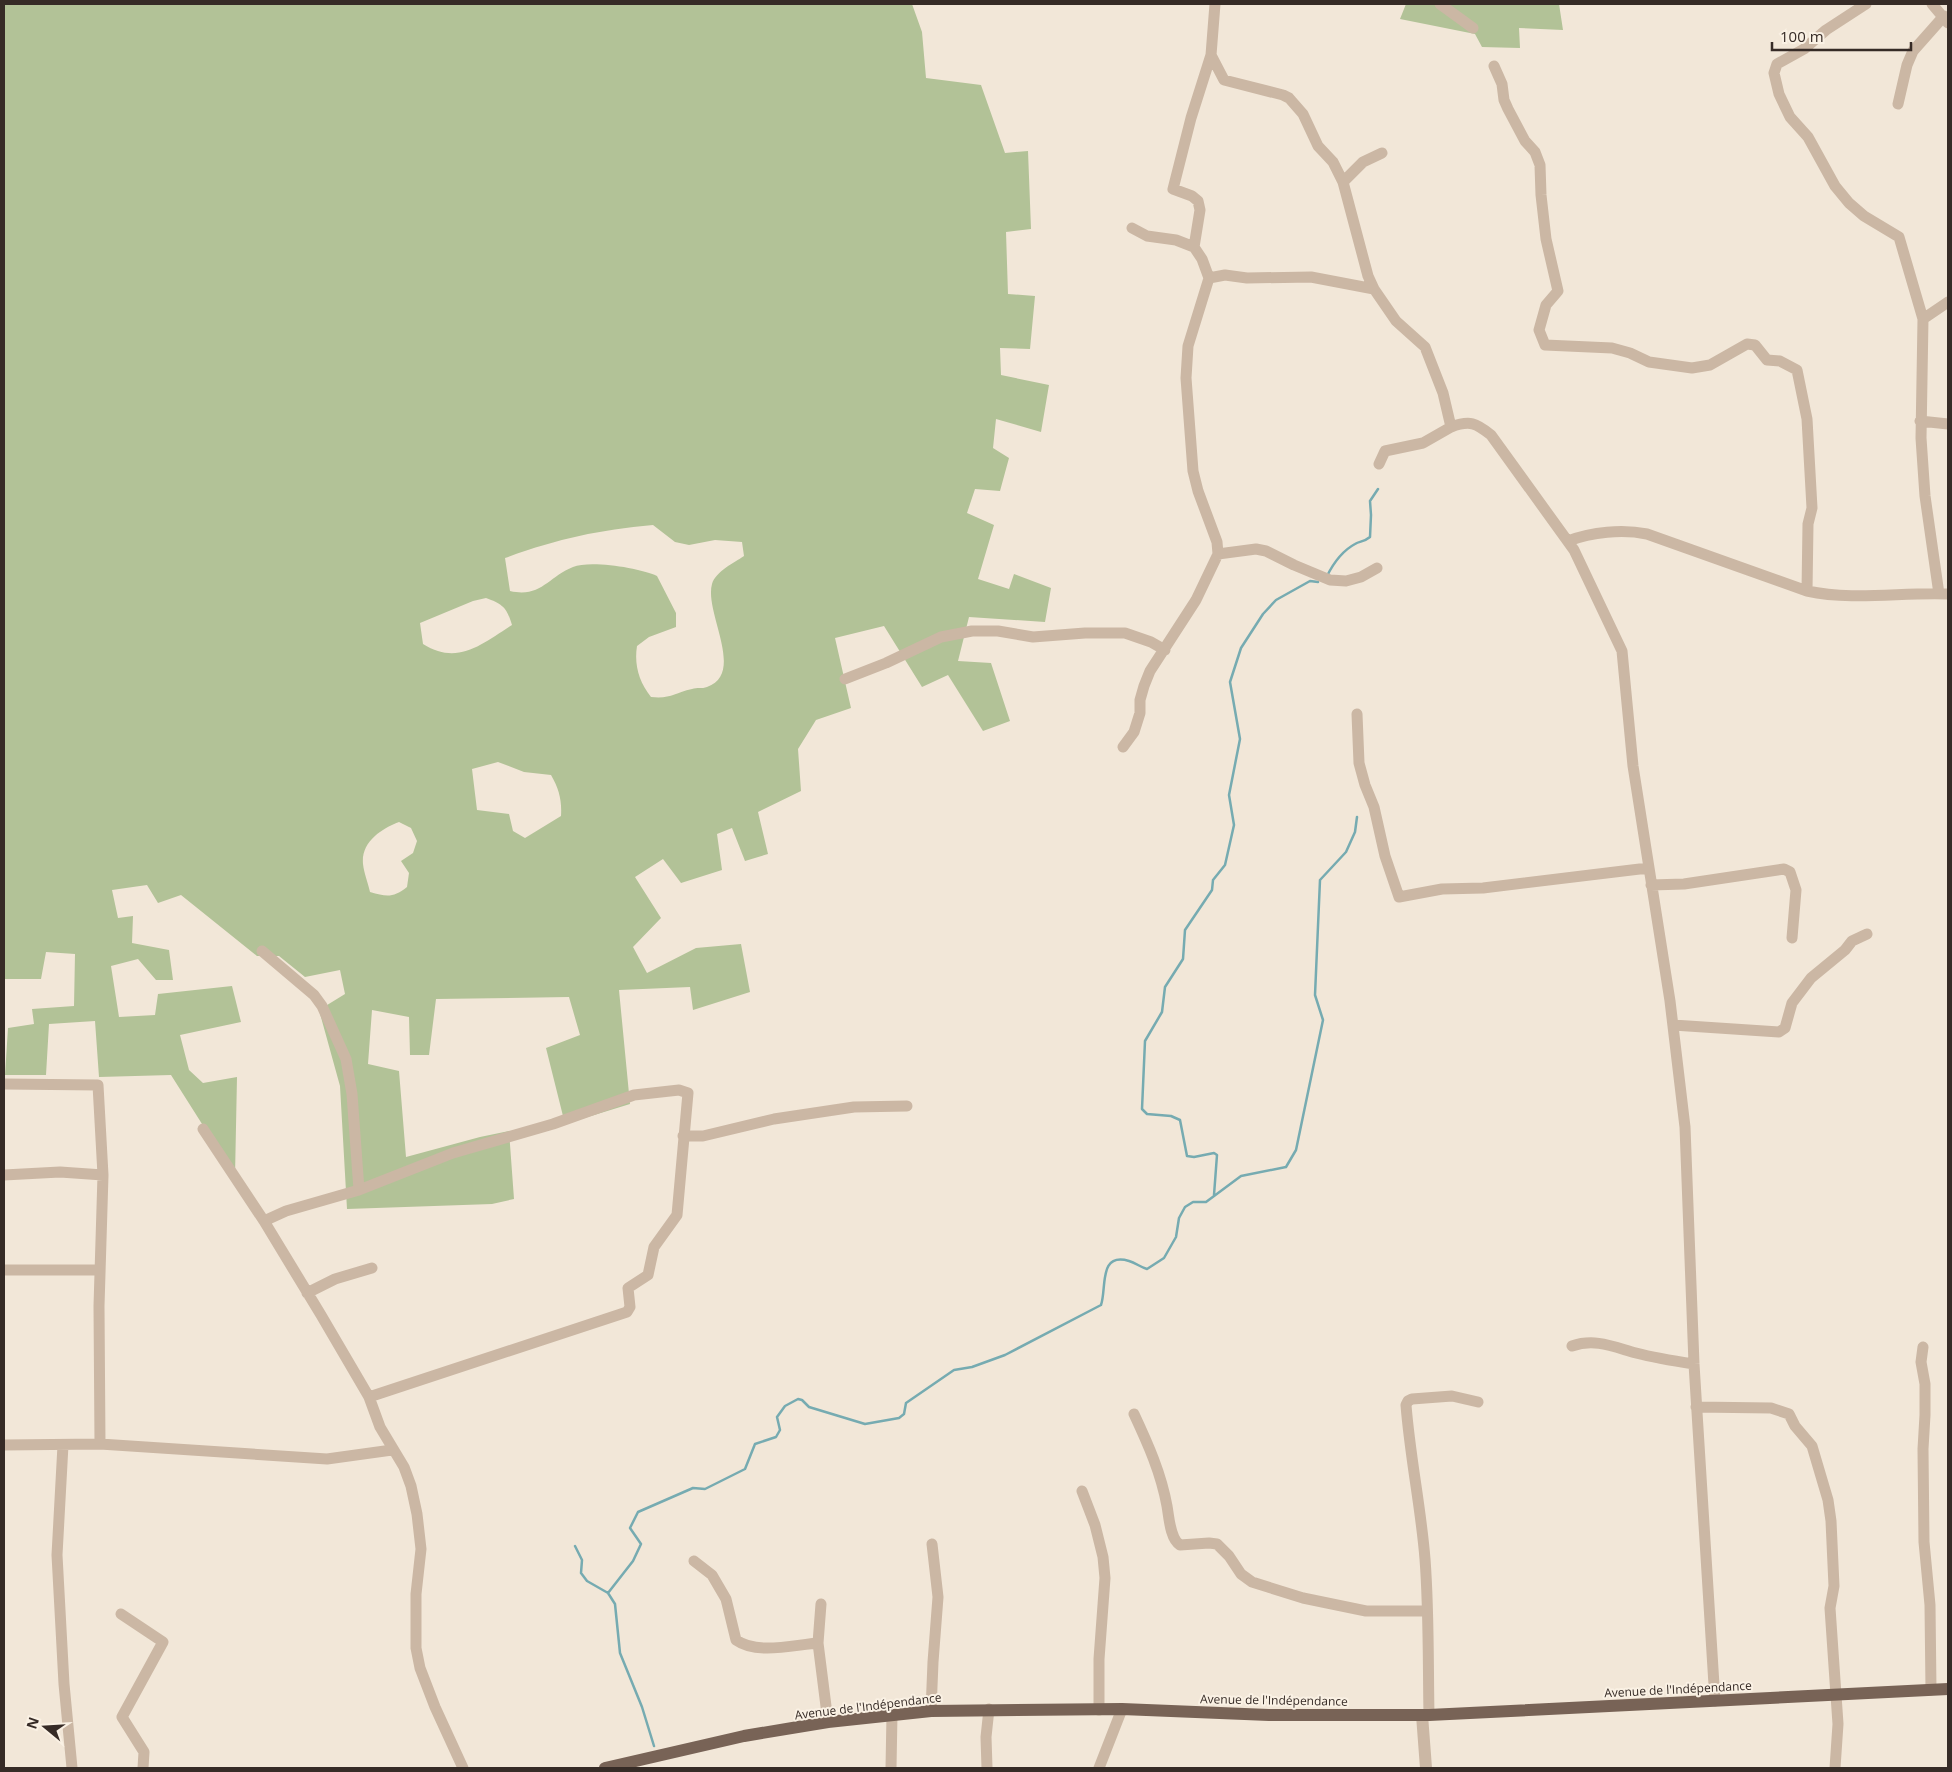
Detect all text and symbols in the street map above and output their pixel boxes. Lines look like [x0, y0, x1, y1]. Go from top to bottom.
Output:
scale bar [1772, 20, 1911, 52]
text: 100 m [1780, 26, 1824, 46]
street label: Avenue de l'Indépendance [1604, 1677, 1753, 1701]
street label: Avenue de l'Indépendance [794, 1689, 943, 1723]
street label: Avenue de l'Indépendance [1200, 1690, 1348, 1710]
north arrow [20, 1702, 70, 1752]
text: N [21, 1714, 43, 1731]

